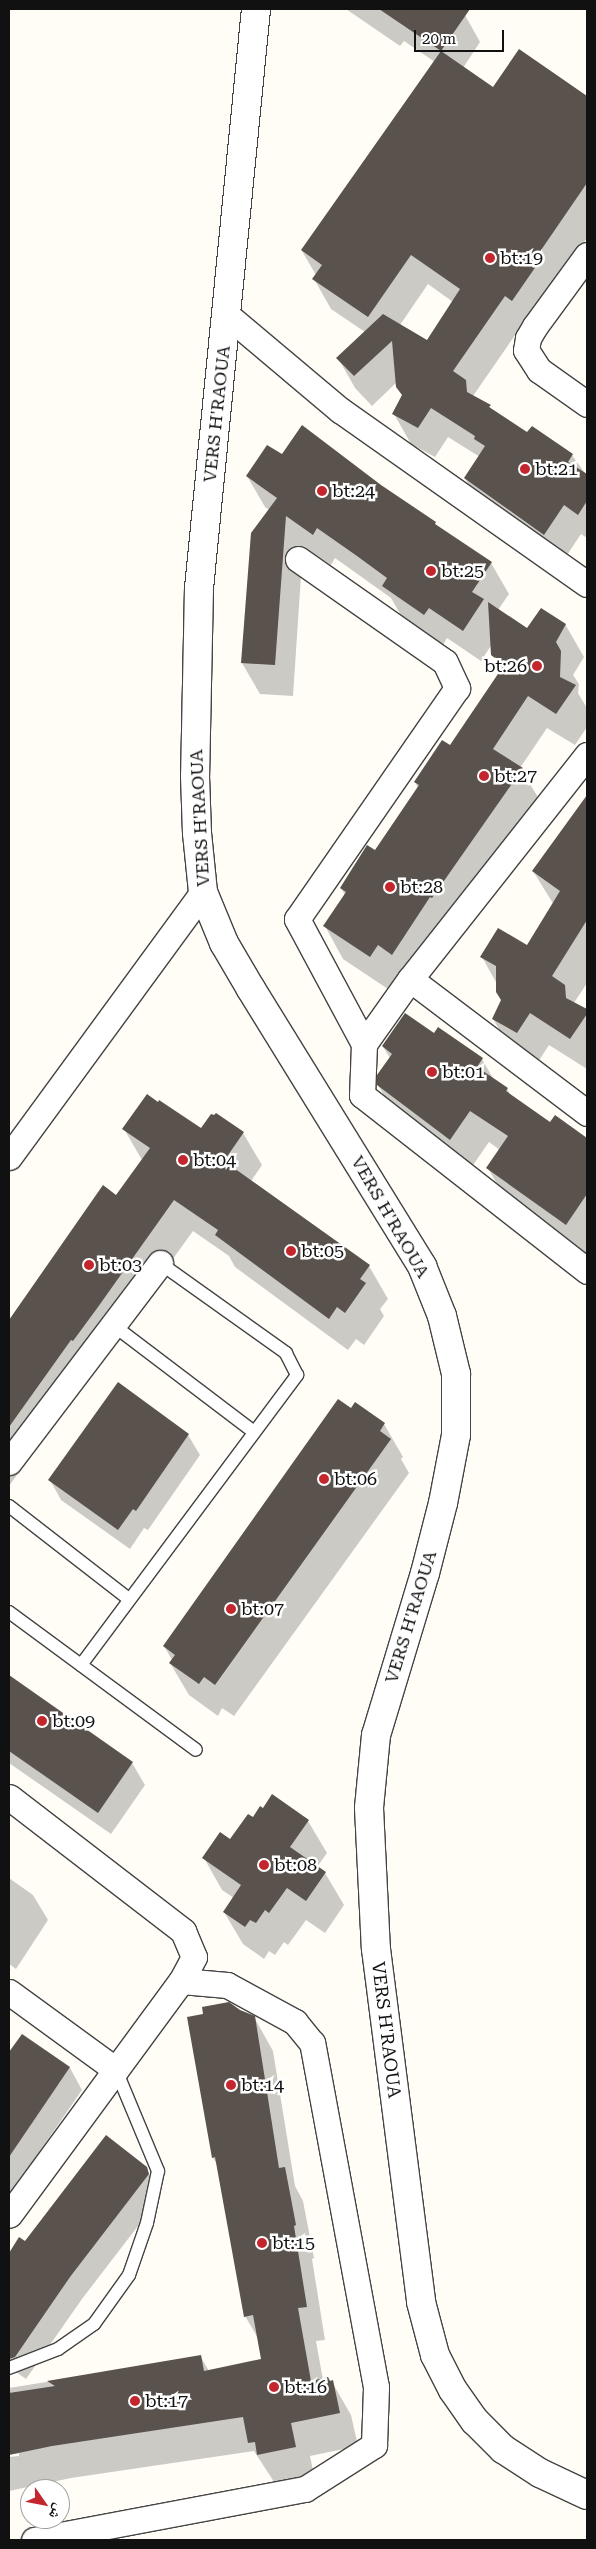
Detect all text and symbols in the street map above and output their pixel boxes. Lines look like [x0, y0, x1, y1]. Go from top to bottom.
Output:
scale bar [416, 20, 506, 52]
text: 20 m [422, 30, 456, 48]
place label: bt:19 [500, 247, 543, 269]
marker: bt:19 [484, 252, 496, 264]
street label: VERS H'RAOUA [199, 345, 235, 483]
place label: bt:21 [535, 458, 578, 480]
marker: bt:21 [519, 463, 531, 475]
place label: bt:24 [332, 480, 375, 502]
marker: bt:24 [316, 485, 328, 497]
place label: bt:25 [441, 560, 484, 582]
marker: bt:25 [425, 565, 437, 577]
place label: bt:26 [484, 655, 527, 677]
marker: bt:26 [531, 660, 543, 672]
street label: VERS H'RAOUA [186, 749, 214, 887]
place label: bt:27 [494, 765, 537, 787]
marker: bt:27 [478, 770, 490, 782]
place label: bt:28 [400, 876, 443, 898]
marker: bt:28 [384, 881, 396, 893]
place label: bt:01 [442, 1061, 485, 1083]
marker: bt:01 [426, 1066, 438, 1078]
place label: bt:04 [193, 1149, 236, 1171]
street label: VERS H'RAOUA [346, 1152, 434, 1282]
marker: bt:04 [177, 1154, 189, 1166]
place label: bt:05 [301, 1240, 344, 1262]
marker: bt:05 [285, 1245, 297, 1257]
place label: bt:03 [99, 1254, 142, 1276]
marker: bt:03 [83, 1259, 95, 1271]
place label: bt:06 [334, 1468, 377, 1490]
marker: bt:06 [318, 1473, 330, 1485]
street label: VERS H'RAOUA [381, 1548, 441, 1686]
place label: bt:07 [241, 1598, 284, 1620]
marker: bt:07 [225, 1603, 237, 1615]
place label: bt:09 [52, 1710, 95, 1732]
marker: bt:09 [36, 1715, 48, 1727]
place label: bt:08 [274, 1854, 317, 1876]
marker: bt:08 [258, 1859, 270, 1871]
street label: VERS H'RAOUA [367, 1961, 405, 2099]
place label: bt:14 [241, 2074, 284, 2096]
marker: bt:14 [225, 2079, 237, 2091]
place label: bt:15 [272, 2232, 315, 2254]
marker: bt:15 [256, 2237, 268, 2249]
place label: bt:16 [284, 2376, 327, 2398]
marker: bt:16 [268, 2381, 280, 2393]
place label: bt:17 [145, 2390, 188, 2412]
marker: bt:17 [129, 2395, 141, 2407]
north arrow [20, 2479, 70, 2529]
text: ش [46, 2501, 68, 2522]

